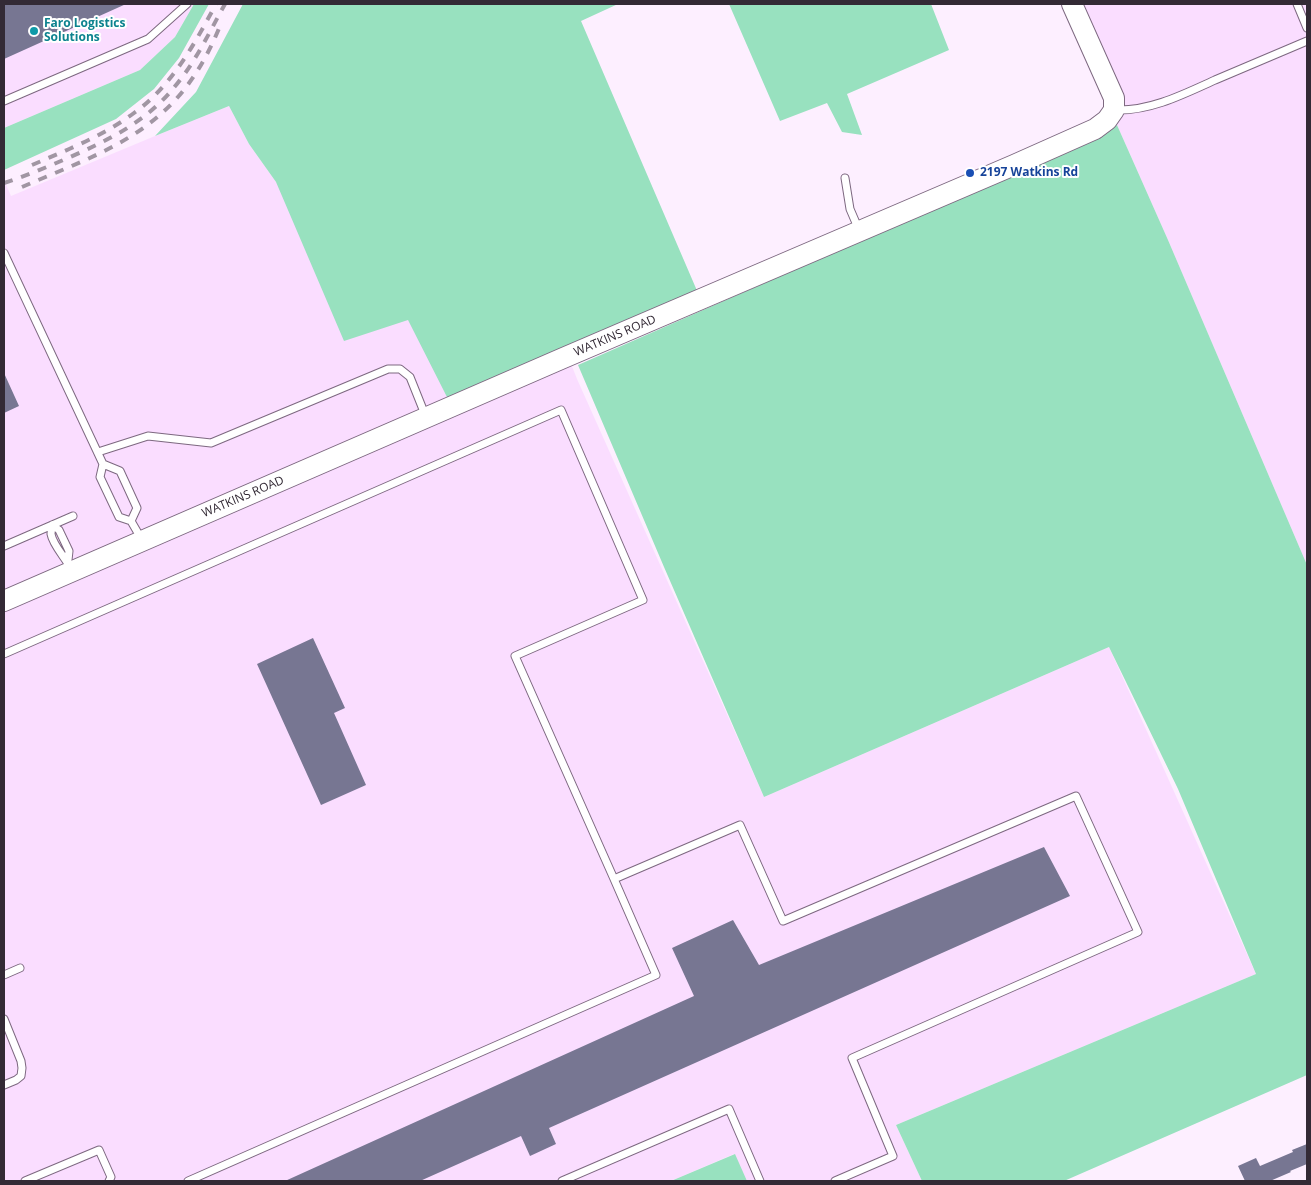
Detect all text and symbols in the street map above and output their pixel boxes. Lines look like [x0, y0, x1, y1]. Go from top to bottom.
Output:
place label: Faro Logistics Solutions [44, 17, 125, 45]
marker: Faro Logistics Solutions [28, 25, 40, 37]
place label: 2197 Watkins Rd [980, 166, 1078, 180]
marker: 2197 Watkins Rd [964, 167, 976, 179]
street label: WATKINS ROAD [572, 312, 658, 360]
street label: WATKINS ROAD [200, 473, 286, 521]

